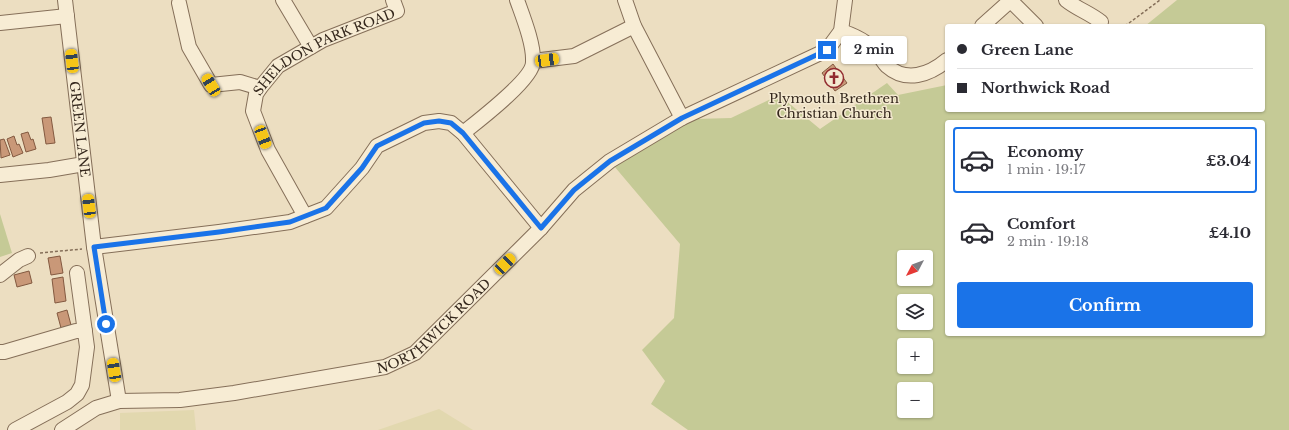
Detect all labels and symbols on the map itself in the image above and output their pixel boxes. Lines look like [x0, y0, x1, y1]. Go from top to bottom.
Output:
street label: SHELDON PARK ROAD [250, 5, 398, 99]
callout: 2 min [841, 36, 907, 64]
route end [818, 41, 836, 59]
car [65, 48, 79, 74]
car [534, 52, 560, 68]
church icon: Plymouth Brethren Christian Church [823, 67, 845, 89]
car [200, 72, 222, 98]
street label: GREEN LANE [66, 80, 94, 178]
place label: Plymouth Brethren Christian Church [769, 90, 899, 122]
car [253, 124, 273, 150]
car [82, 193, 96, 219]
north arrow [897, 250, 933, 286]
car [492, 251, 518, 277]
street label: NORTHWICK ROAD [375, 275, 494, 377]
route start [97, 315, 115, 333]
car [106, 357, 122, 383]

